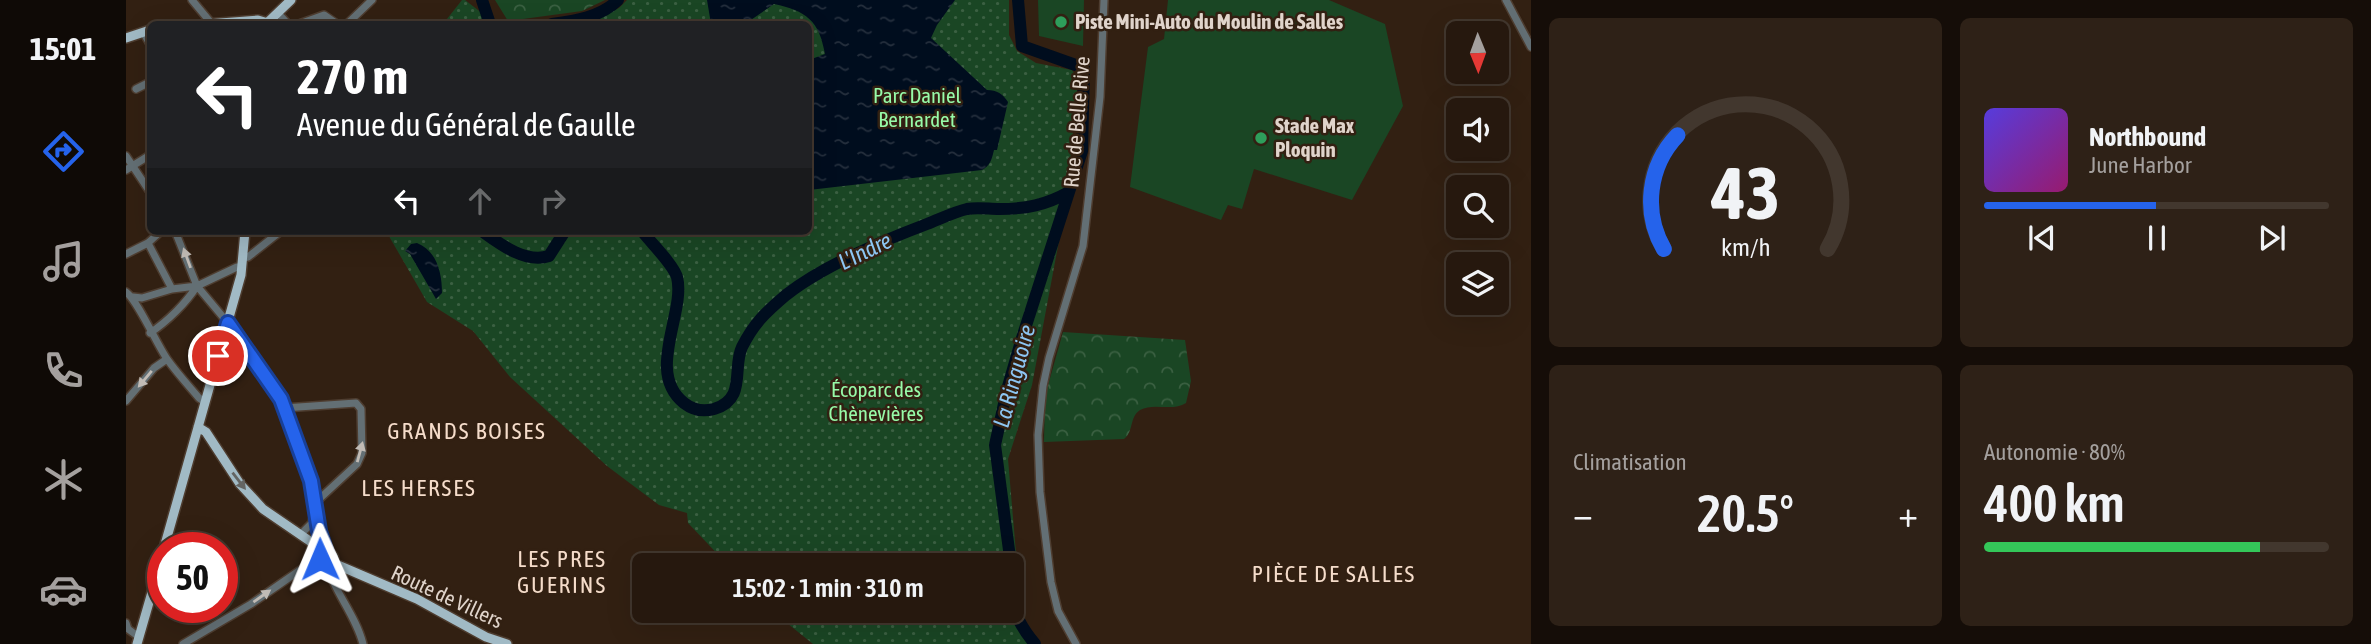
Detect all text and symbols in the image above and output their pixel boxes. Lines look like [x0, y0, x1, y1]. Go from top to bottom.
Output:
place label: Piste Mini-Auto du Moulin de Salles [1075, 9, 1344, 33]
marker: Piste Mini-Auto du Moulin de Salles [1053, 14, 1069, 30]
north arrow [1446, 21, 1508, 84]
map controls [1446, 21, 1509, 315]
text: 15:01 [30, 30, 96, 67]
text: 270 m [297, 48, 408, 104]
icon: left [182, 49, 273, 140]
street label: Rue de Belle Rive [1058, 55, 1094, 188]
park label: Parc Daniel Bernardet [873, 83, 961, 131]
button: sound [1446, 98, 1509, 161]
text: Avenue du Général de Gaulle [297, 106, 636, 143]
place label: Stade Max Ploquin [1275, 113, 1355, 161]
text: Northbound [2089, 122, 2206, 152]
icon: directions [39, 127, 88, 176]
marker: Stade Max Ploquin [1253, 130, 1269, 146]
text: 43 [1710, 151, 1780, 234]
text: June Harbor [2089, 152, 2192, 178]
button: search [1446, 175, 1509, 238]
icon: left [388, 182, 426, 220]
icon: ahead [461, 182, 499, 220]
icon: right [534, 182, 572, 220]
icon: previous [2023, 219, 2061, 257]
icon: pause [2138, 219, 2176, 257]
icon: next [2253, 219, 2291, 257]
water label: L'Indre [834, 227, 896, 275]
text: km/h [1721, 233, 1770, 261]
icon: music [39, 237, 88, 286]
one-way arrow [181, 247, 192, 268]
button: layers [1446, 252, 1509, 315]
water label: La Ringuoire [988, 322, 1040, 430]
pin [188, 326, 248, 386]
icon: arrive [199, 337, 237, 375]
icon: phone [39, 346, 88, 395]
one-way arrow [138, 370, 153, 387]
park label: Écoparc des Chènevières [829, 377, 923, 425]
district label: GRANDS BOISES [387, 418, 547, 444]
text: Autonomie · 80% [1984, 439, 2125, 465]
one-way arrow [355, 441, 366, 463]
text: Climatisation [1573, 449, 1687, 475]
icon: climate [39, 455, 88, 504]
one-way arrow [231, 471, 246, 489]
text: 400 km [1984, 473, 2125, 533]
district label: LES HERSES [361, 475, 477, 501]
text: 20.5° [1697, 483, 1794, 543]
text: − [1573, 492, 1593, 535]
text: + [1898, 492, 1918, 535]
position arrow [283, 522, 357, 596]
speed limit sign: 50 [147, 532, 238, 623]
district label: LES PRES GUERINS [517, 546, 607, 598]
street label: Route de Villers [388, 560, 507, 632]
district label: PIÈCE DE SALLES [1252, 561, 1416, 587]
icon: car [39, 565, 88, 614]
text: 15:02 · 1 min · 310 m [732, 573, 924, 603]
one-way arrow [253, 590, 272, 603]

